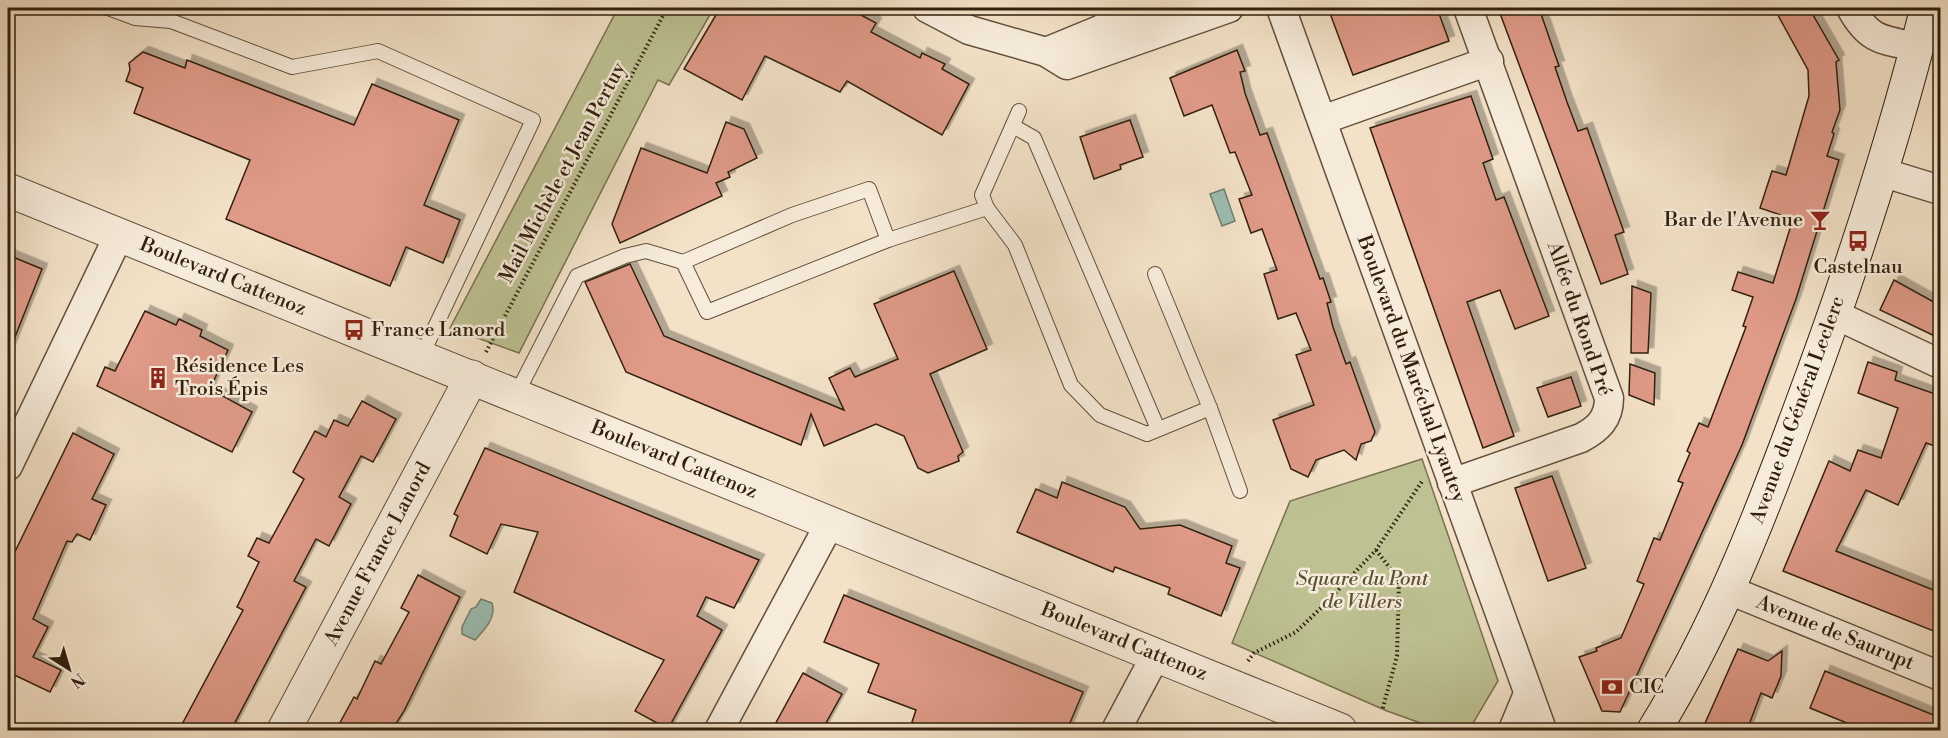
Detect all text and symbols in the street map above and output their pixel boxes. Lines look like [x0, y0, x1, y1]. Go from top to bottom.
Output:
street label: Mail Michèle et Jean Pertuy [494, 58, 632, 288]
place label: Bar de l'Avenue [1663, 208, 1803, 233]
bar icon: Bar de l'Avenue [1808, 208, 1832, 232]
bus stop icon: Castelnau [1846, 229, 1870, 253]
street label: Boulevard du Maréchal Lyautey [1351, 231, 1471, 506]
street label: Boulevard Cattenoz [135, 232, 310, 322]
street label: Allée du Rond Pré [1541, 238, 1617, 399]
place label: Castelnau [1813, 255, 1903, 280]
street label: Avenue du Général Leclerc [1745, 293, 1851, 528]
bus stop icon: France Lanord [342, 318, 366, 342]
place label: France Lanord [371, 318, 506, 343]
place label: Résidence Les Trois Épis [175, 354, 304, 402]
building icon: Résidence Les Trois Épis [146, 366, 170, 390]
street label: Boulevard Cattenoz [586, 415, 761, 505]
street label: Avenue France Lanord [319, 457, 437, 651]
park label: Square du Pont de Villers [1296, 567, 1429, 615]
street label: Avenue de Saurupt [1752, 590, 1918, 676]
street label: Boulevard Cattenoz [1036, 597, 1211, 687]
north arrow [39, 639, 99, 699]
text: N [66, 668, 88, 692]
bank icon: CIC [1600, 675, 1624, 699]
place label: CIC [1629, 675, 1664, 700]

